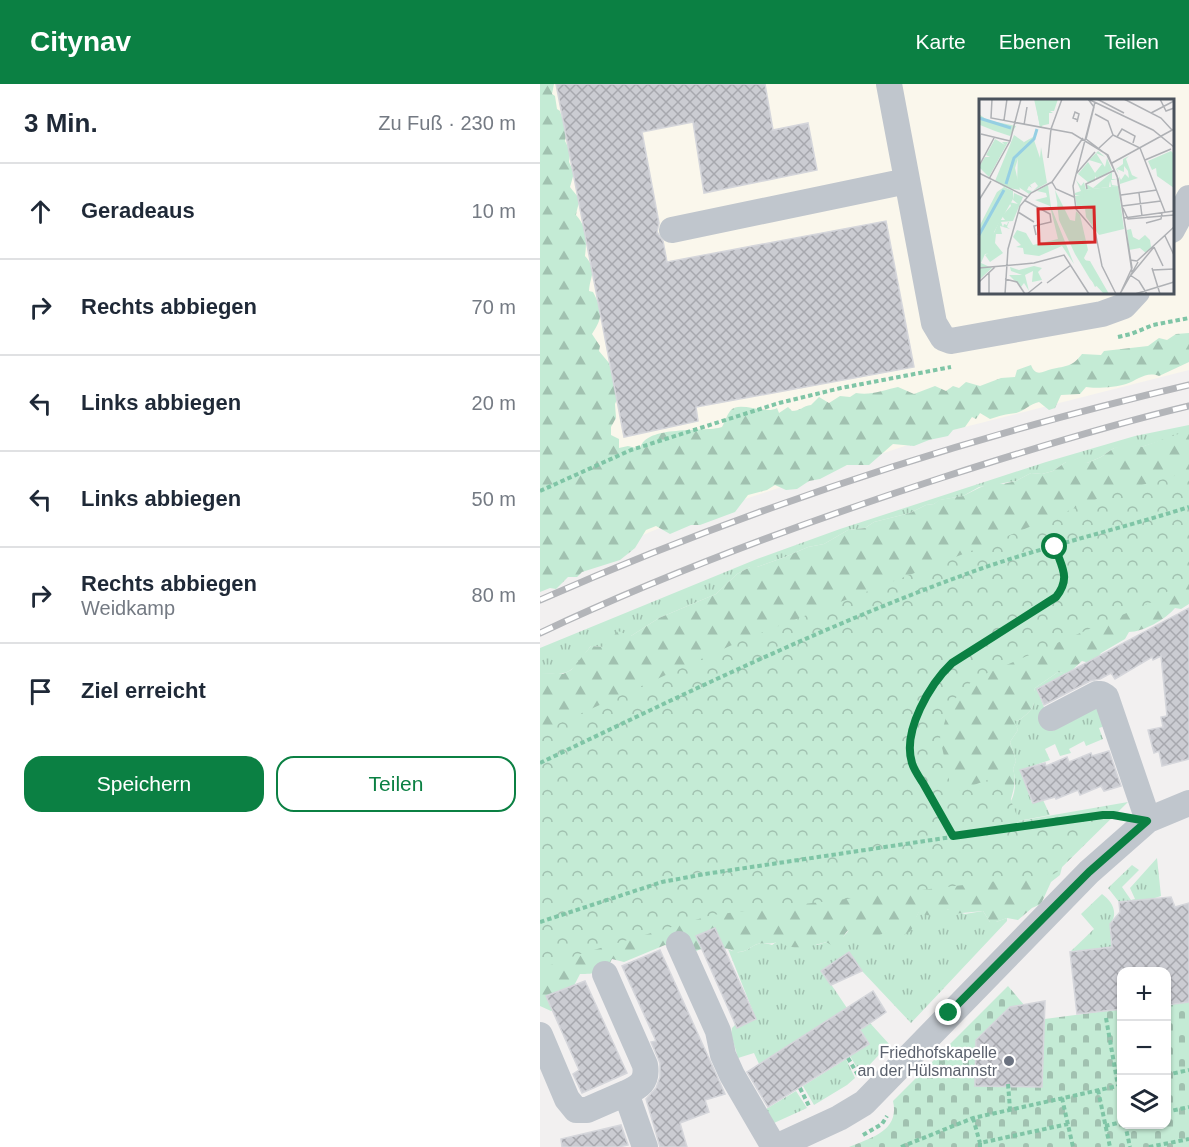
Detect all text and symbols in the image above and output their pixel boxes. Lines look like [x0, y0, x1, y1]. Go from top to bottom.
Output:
text: Citynav [30, 26, 131, 57]
text: Karte [916, 30, 966, 53]
text: Ebenen [999, 30, 1071, 53]
text: Teilen [1104, 30, 1159, 53]
inset map [979, 99, 1174, 294]
text: 3 Min. [24, 108, 98, 138]
text: Zu Fuß · 230 m [378, 112, 516, 134]
icon: ahead [24, 195, 57, 228]
text: Geradeaus [81, 198, 195, 223]
text: 10 m [472, 200, 516, 222]
icon: right [24, 291, 57, 324]
text: Rechts abbiegen [81, 294, 257, 319]
text: 70 m [472, 296, 516, 318]
icon: left [24, 387, 57, 420]
text: Links abbiegen [81, 390, 241, 415]
text: 20 m [472, 392, 516, 414]
icon: left [24, 483, 57, 516]
text: Links abbiegen [81, 486, 241, 511]
text: 50 m [472, 488, 516, 510]
route start [1041, 533, 1067, 559]
text: Rechts abbiegen [81, 571, 257, 596]
icon: right [24, 579, 57, 612]
text: 80 m [472, 584, 516, 606]
text: Weidkamp [81, 597, 175, 619]
icon: arrive [24, 675, 57, 708]
text: Ziel erreicht [81, 678, 206, 703]
button: Speichern [24, 756, 264, 812]
button: Teilen [276, 756, 516, 812]
map controls [1117, 967, 1171, 1129]
button: + [1117, 967, 1171, 1021]
route end [935, 999, 961, 1025]
button: − [1117, 1021, 1171, 1075]
place label: Friedhofskapelle an der Hülsmannstr [857, 1044, 998, 1079]
marker: Friedhofskapelle an der Hülsmannstr [1002, 1054, 1016, 1068]
button: layers [1117, 1075, 1171, 1129]

